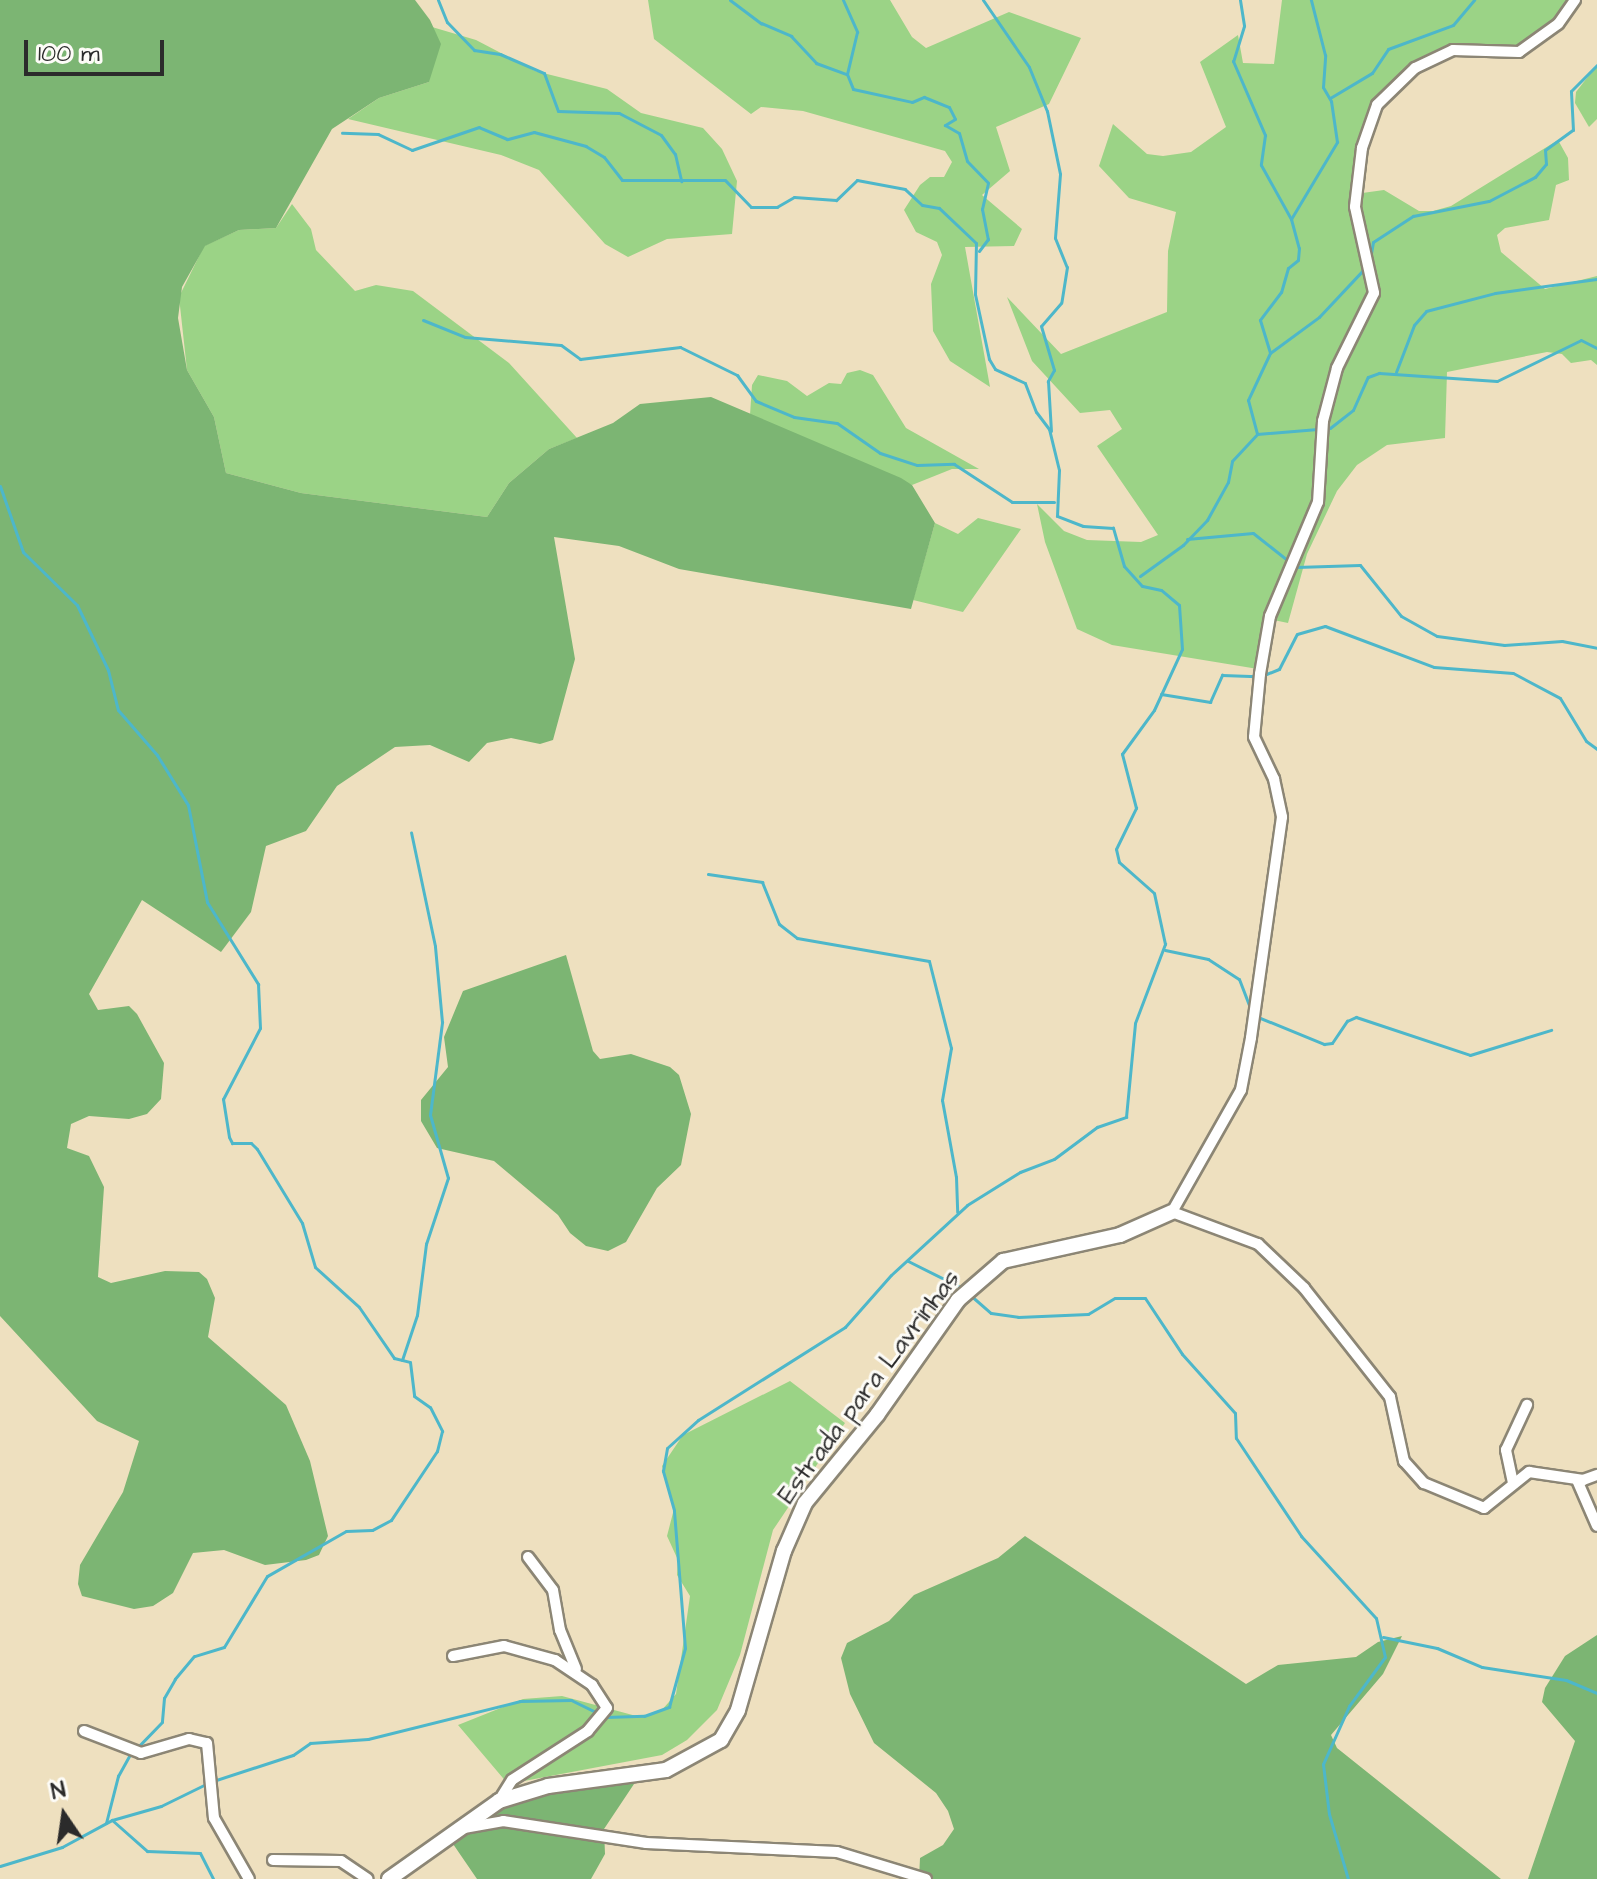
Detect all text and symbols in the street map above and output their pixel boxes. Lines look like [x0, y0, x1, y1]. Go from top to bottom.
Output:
scale bar [28, 24, 168, 74]
text: 100 m [38, 37, 100, 71]
street label: Estrada para Lavrinhas [771, 1264, 967, 1510]
text: N [48, 1774, 69, 1808]
north arrow [24, 1775, 104, 1855]

